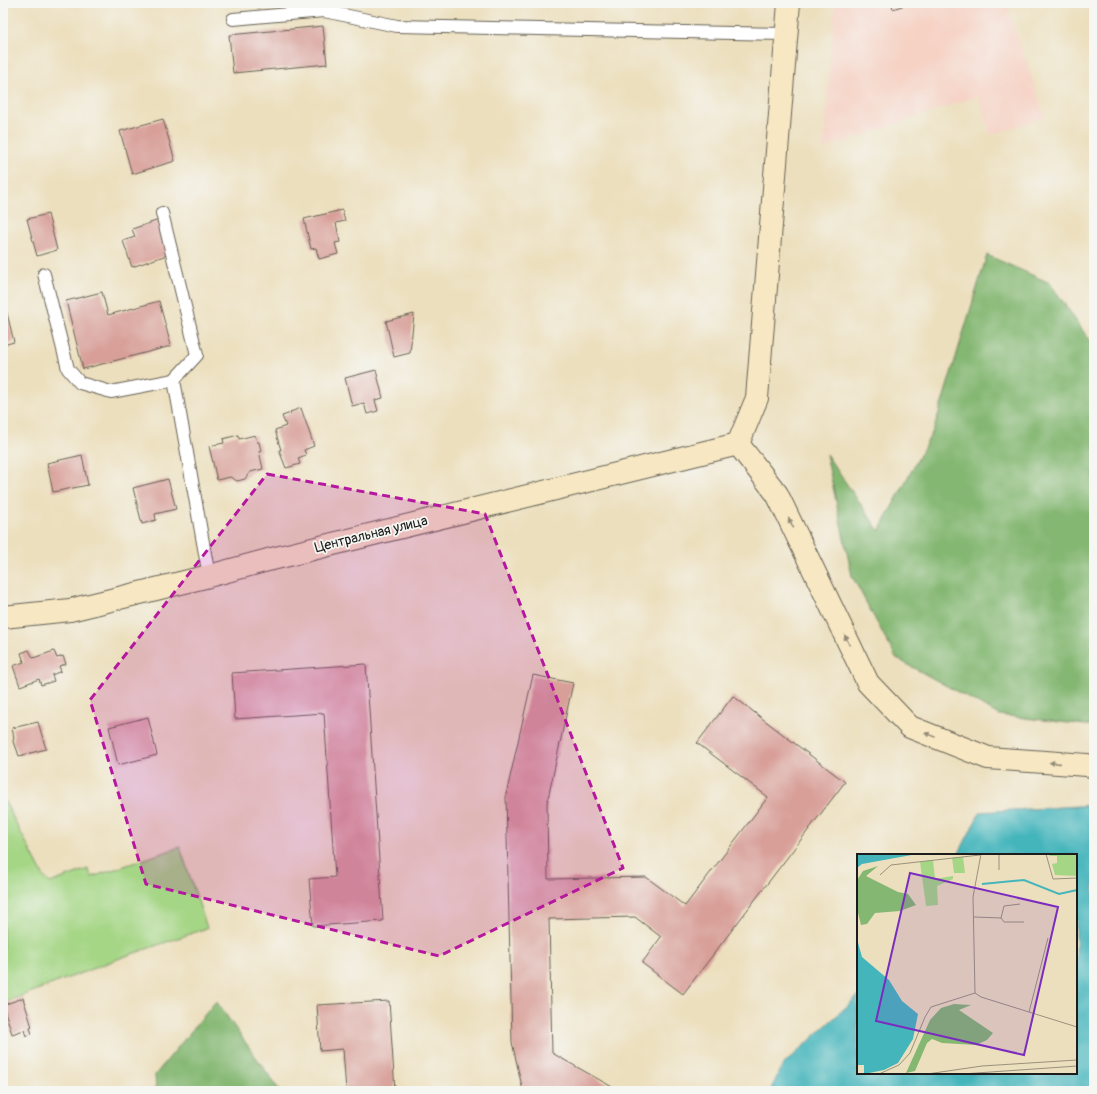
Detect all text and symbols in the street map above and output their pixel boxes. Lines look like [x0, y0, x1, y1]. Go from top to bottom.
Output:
street label: Центральная улица [313, 512, 429, 556]
one-way arrow [788, 517, 794, 529]
one-way arrow [844, 634, 850, 646]
one-way arrow [923, 732, 935, 738]
one-way arrow [1049, 760, 1061, 767]
inset map [857, 854, 1077, 1074]

